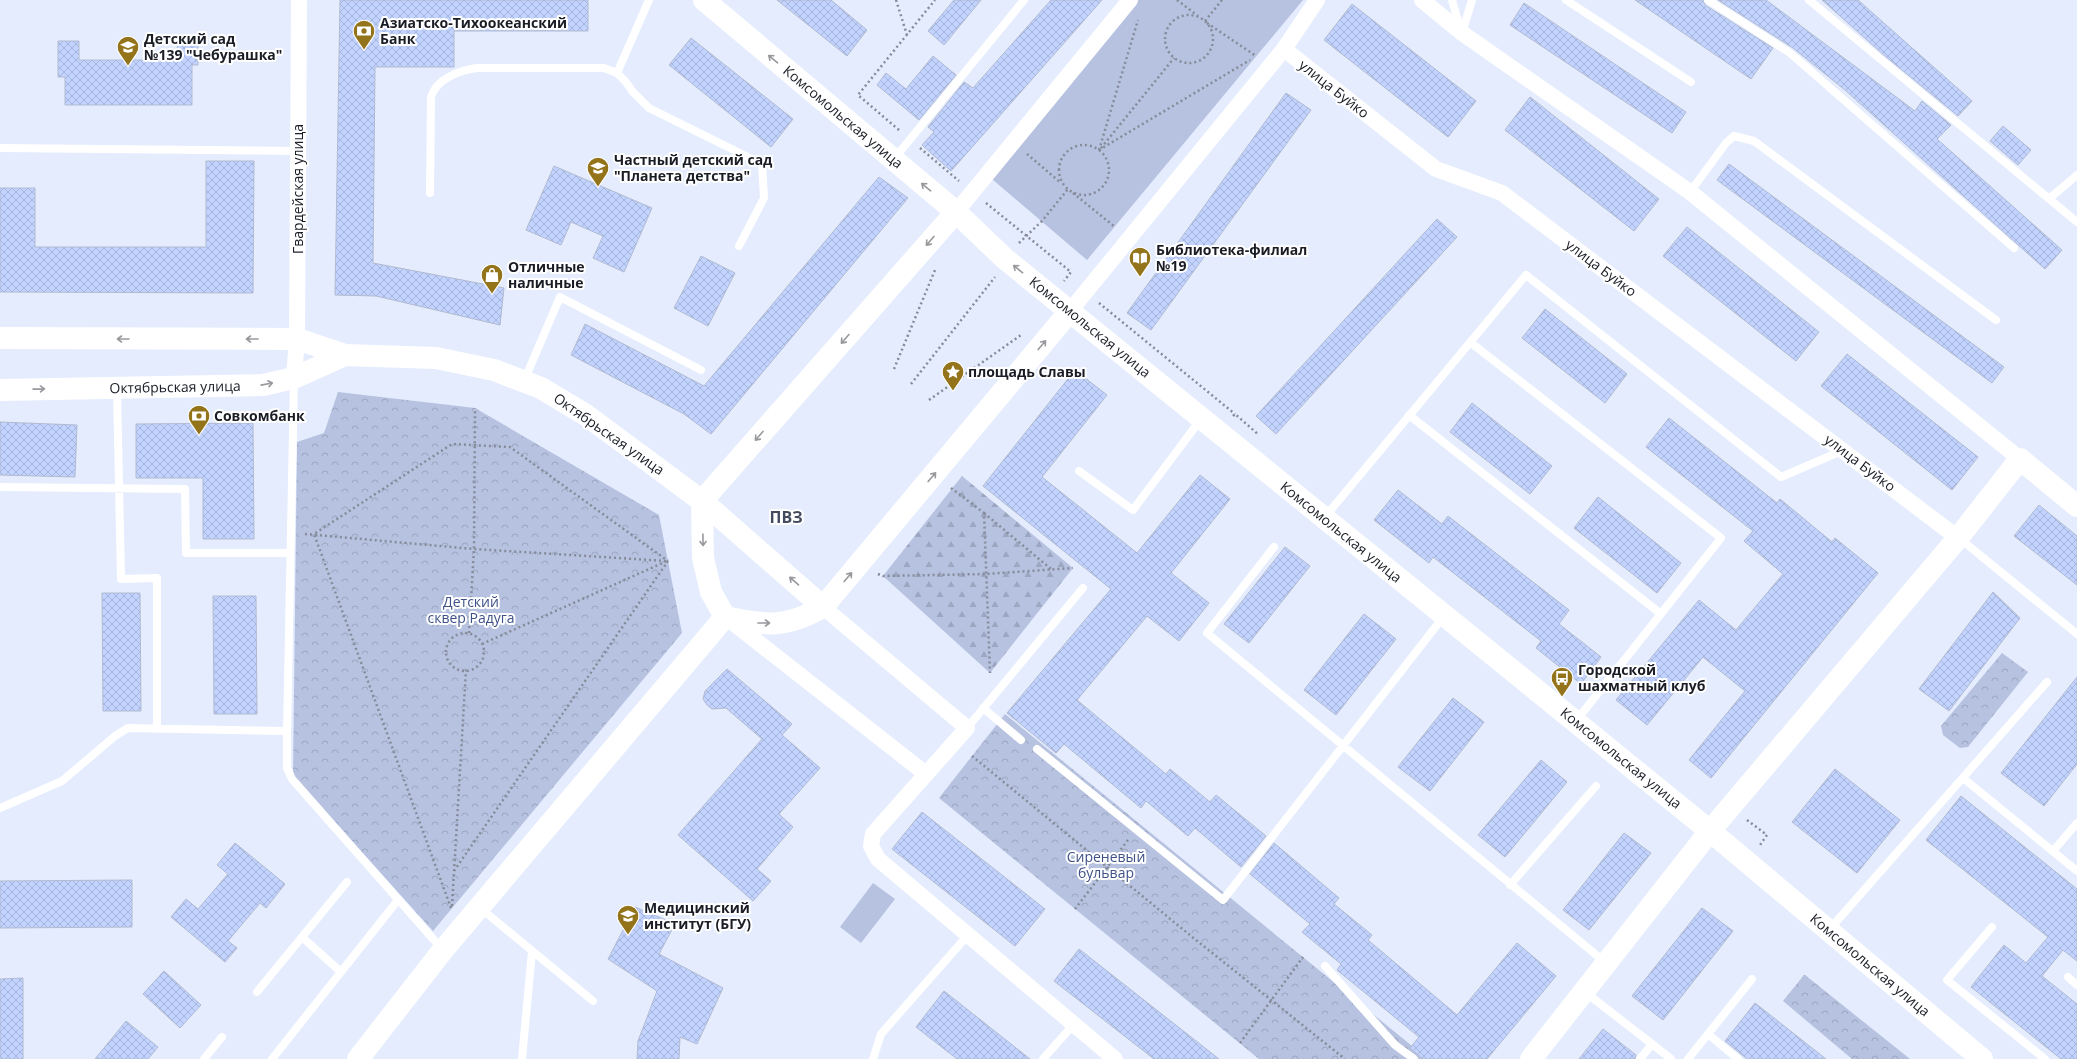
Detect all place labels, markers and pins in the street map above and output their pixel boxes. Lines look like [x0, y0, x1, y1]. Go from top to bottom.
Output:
place label: Азиатско-Тихоокеанский Банк [380, 13, 567, 48]
bank icon: Азиатско-Тихоокеанский Банк [351, 18, 377, 51]
place label: Детский сад №139 "Чебурашка" [144, 29, 282, 64]
school or university icon: Детский сад №139 "Чебурашка" [115, 34, 141, 67]
place label: Частный детский сад "Планета детства" [614, 150, 773, 185]
school or university icon: Частный детский сад "Планета детства" [585, 155, 611, 188]
place label: Библиотека-филиал №19 [1156, 240, 1307, 275]
library icon: Библиотека-филиал №19 [1127, 245, 1153, 278]
place label: Отличные наличные [508, 257, 585, 292]
shop icon: Отличные наличные [479, 262, 505, 295]
place icon: площадь Славы [940, 359, 966, 392]
place label: площадь Славы [968, 362, 1086, 381]
bank icon: Совкомбанк [186, 403, 212, 436]
place label: Совкомбанк [214, 406, 305, 425]
place label: Городской шахматный клуб [1578, 660, 1706, 695]
bus stop icon: Городской шахматный клуб [1549, 665, 1575, 698]
place label: Медицинский институт (БГУ) [644, 898, 751, 933]
school or university icon: Медицинский институт (БГУ) [615, 903, 641, 936]

